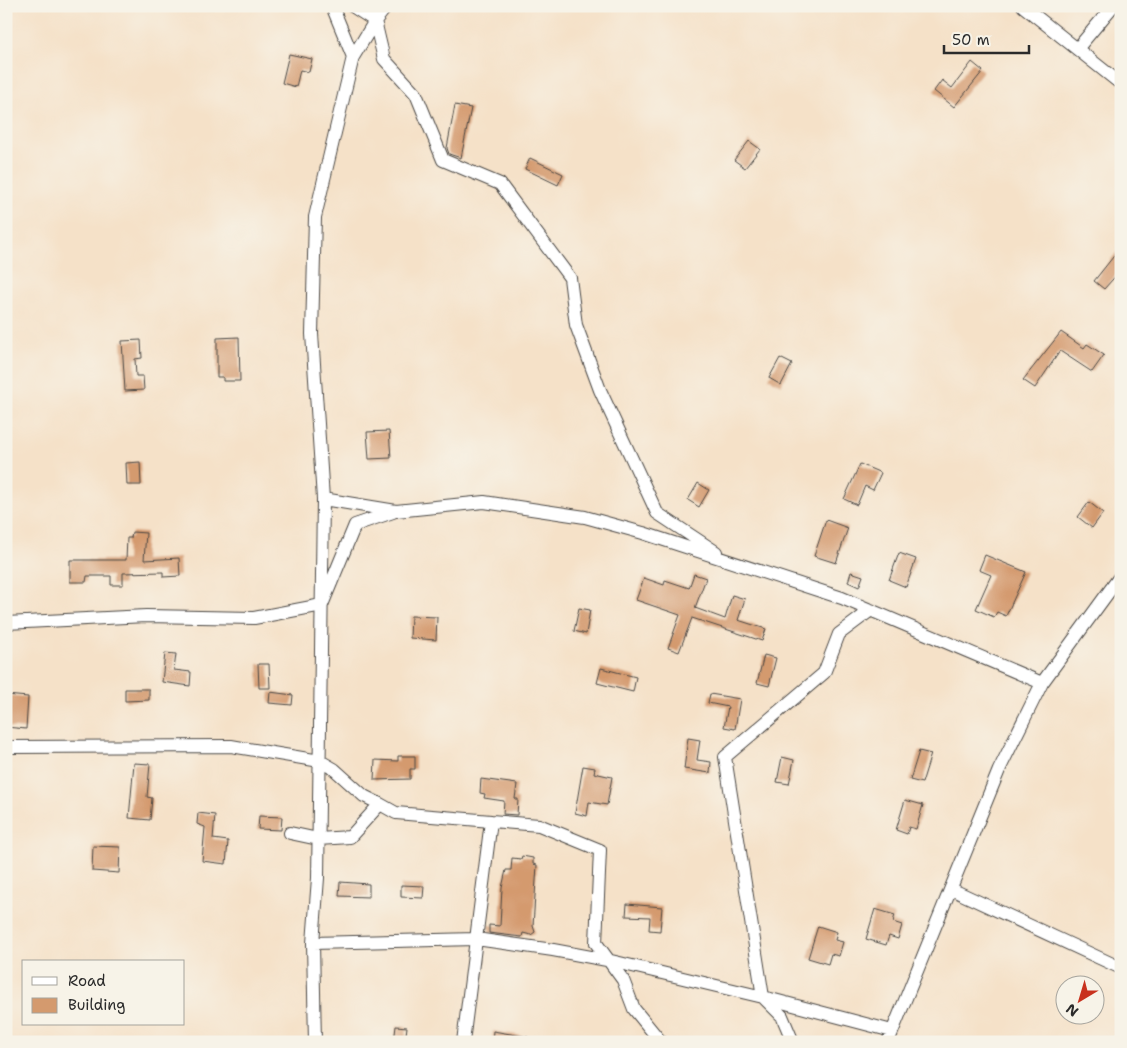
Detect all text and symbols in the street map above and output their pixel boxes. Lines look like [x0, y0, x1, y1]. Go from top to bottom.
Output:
scale bar [944, 22, 1030, 54]
text: 50 m [952, 30, 990, 50]
legend [22, 960, 185, 1026]
text: Road [68, 971, 106, 991]
north arrow [1054, 976, 1104, 1026]
text: Building [68, 995, 125, 1015]
text: N [1062, 1000, 1082, 1021]

